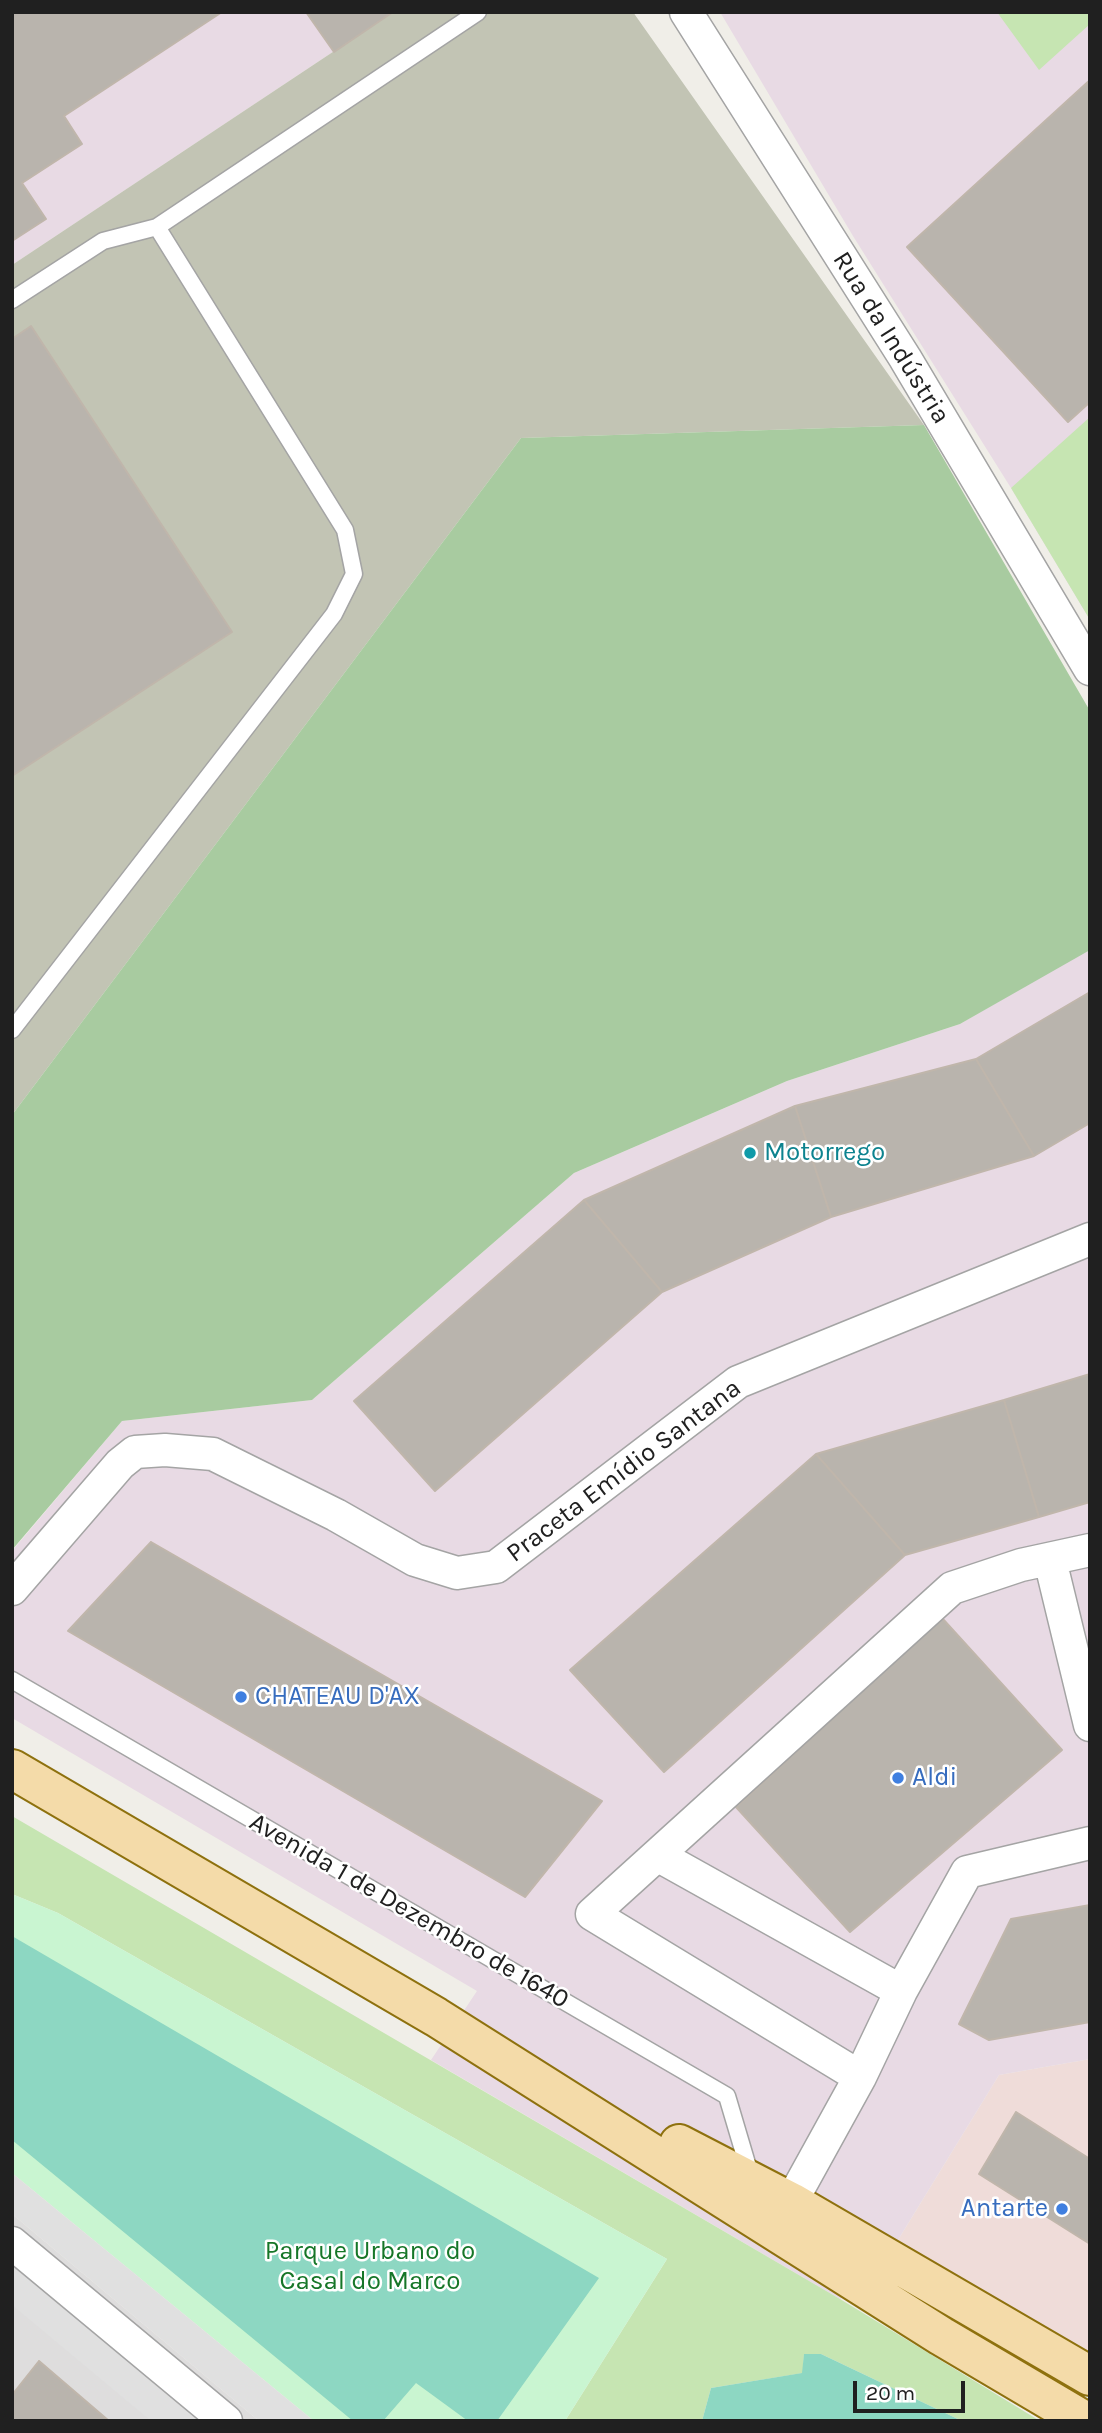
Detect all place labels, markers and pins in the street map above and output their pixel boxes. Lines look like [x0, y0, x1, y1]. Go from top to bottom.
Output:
place label: Motorrego [764, 1137, 885, 1169]
marker: Motorrego [742, 1145, 758, 1161]
place label: CHATEAU D'AX [255, 1681, 420, 1713]
marker: CHATEAU D'AX [233, 1689, 249, 1705]
place label: Aldi [912, 1762, 957, 1794]
marker: Aldi [890, 1770, 906, 1786]
place label: Antarte [961, 2193, 1048, 2225]
marker: Antarte [1054, 2201, 1070, 2217]

